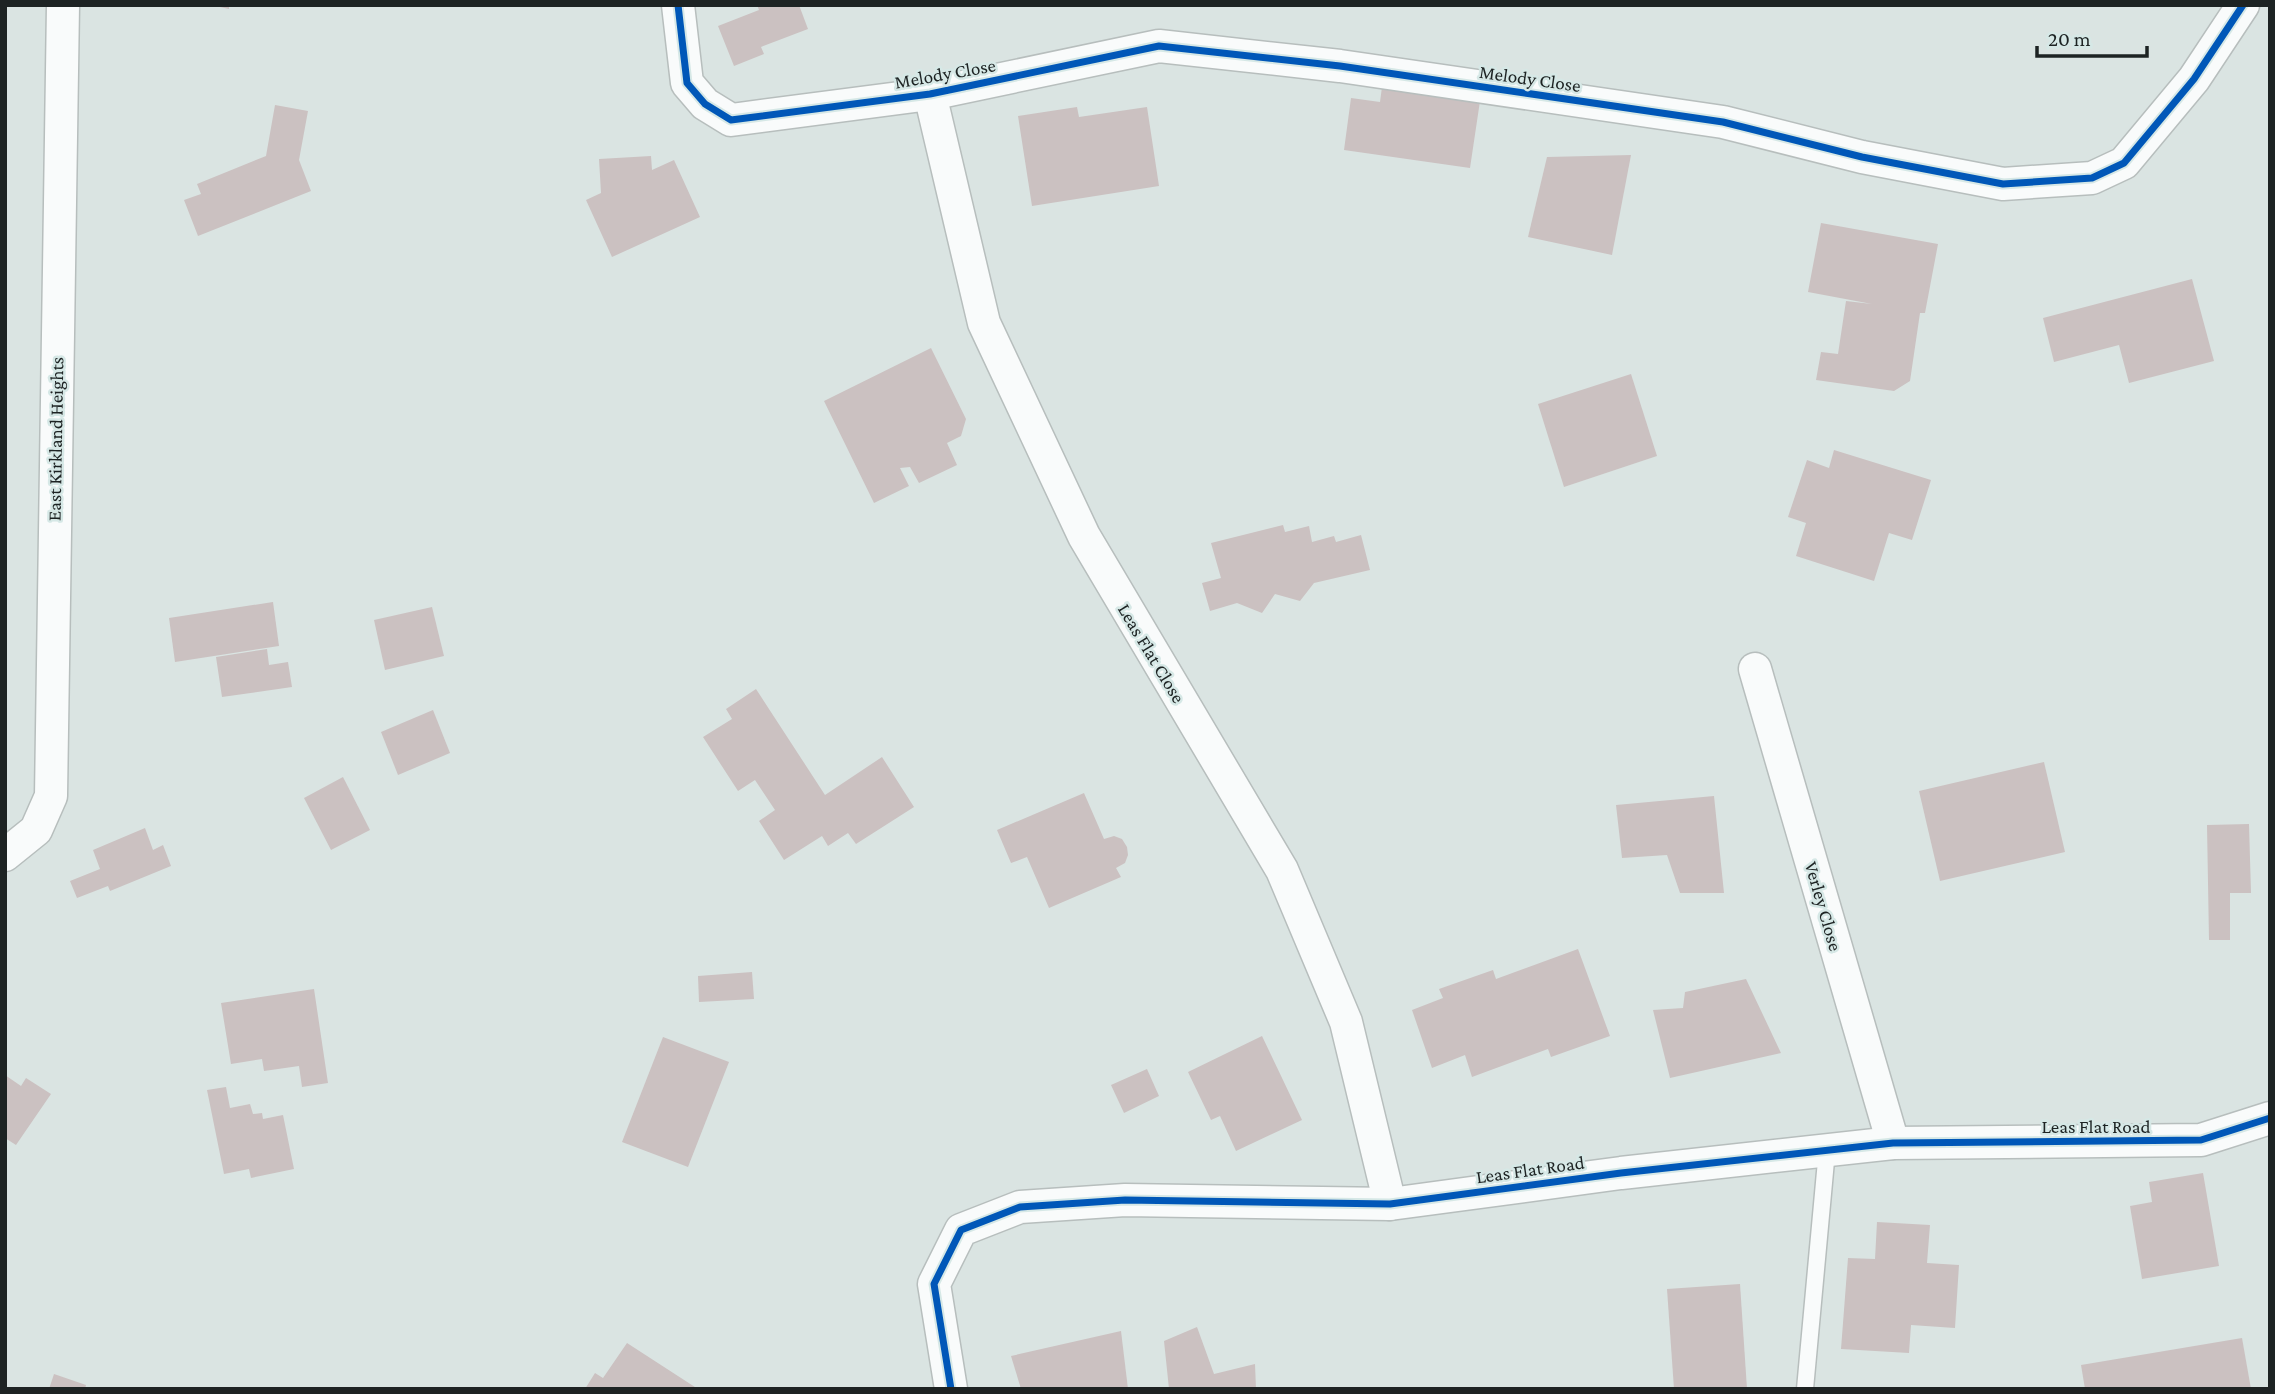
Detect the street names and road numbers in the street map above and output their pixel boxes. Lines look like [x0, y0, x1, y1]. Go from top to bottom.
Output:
street label: Melody Close [893, 54, 997, 93]
street label: Melody Close [1478, 61, 1582, 96]
street label: East Kirkland Heights [44, 357, 67, 521]
street label: Leas Flat Close [1114, 600, 1189, 707]
street label: Verley Close [1801, 859, 1846, 953]
street label: Leas Flat Road [2041, 1116, 2151, 1137]
street label: Leas Flat Road [1475, 1151, 1586, 1187]

